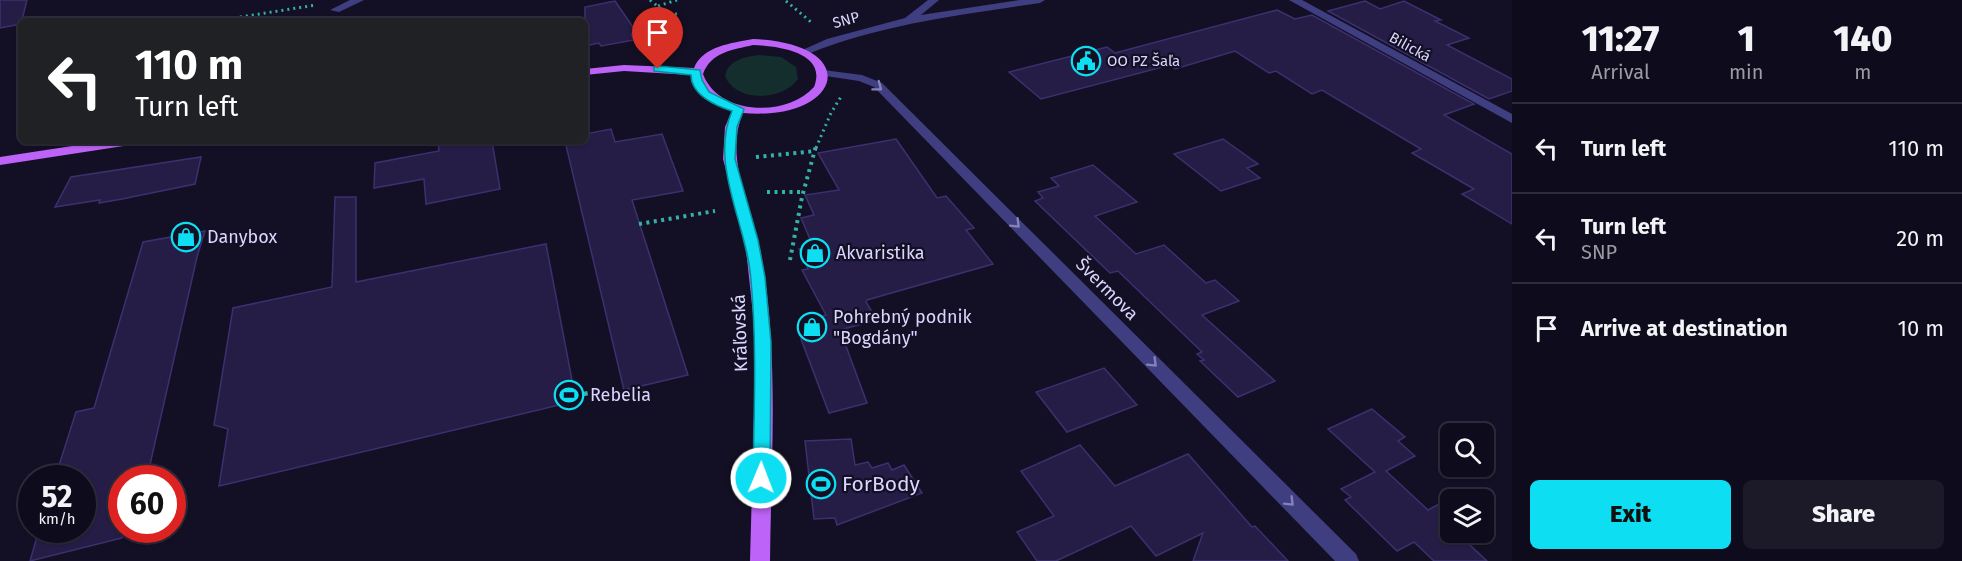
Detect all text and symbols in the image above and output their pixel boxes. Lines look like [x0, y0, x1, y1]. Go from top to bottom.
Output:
pin [632, 7, 683, 69]
street label: SNP [831, 8, 862, 32]
icon: arrive [641, 16, 674, 49]
text: 11:27 [1582, 17, 1659, 61]
text: 1 [1738, 17, 1755, 61]
text: 140 [1833, 17, 1892, 61]
street label: Bilická [1386, 28, 1434, 66]
text: 110 m [135, 40, 243, 90]
icon: left [36, 42, 114, 120]
public building icon: OO PZ Šaľa [1070, 45, 1102, 77]
place label: OO PZ Šaľa [1107, 52, 1180, 70]
text: Arrival [1591, 60, 1650, 84]
text: min [1729, 60, 1763, 84]
text: m [1854, 60, 1871, 84]
one-way arrow [872, 79, 883, 90]
text: Turn left [135, 91, 238, 123]
icon: left [1530, 132, 1563, 165]
text: Turn left [1581, 135, 1666, 162]
text: 110 m [1888, 135, 1944, 162]
text: Turn left [1581, 213, 1666, 240]
one-way arrow [1010, 217, 1020, 228]
shop icon: Danybox [170, 221, 202, 253]
icon: left [1530, 222, 1563, 255]
text: 20 m [1896, 225, 1944, 252]
place label: Danybox [207, 226, 278, 248]
shop icon: Akvaristika [799, 237, 831, 269]
text: SNP [1581, 240, 1617, 264]
place label: Akvaristika [836, 242, 925, 264]
street label: Švermova [1071, 253, 1143, 325]
street label: Kráľovská [728, 294, 752, 372]
place label: Pohrebný podnik "Bogdány" [833, 306, 973, 349]
shop icon: Pohrebný podnik "Bogdány" [796, 311, 828, 343]
icon: arrive [1530, 312, 1563, 345]
text: Arrive at destination [1581, 315, 1788, 342]
text: 10 m [1898, 315, 1944, 342]
one-way arrow [1146, 355, 1157, 366]
sports icon: Rebelia [553, 379, 585, 411]
place label: Rebelia [590, 384, 651, 406]
map controls [1440, 423, 1494, 543]
button: search [1440, 423, 1494, 477]
position arrow [729, 446, 793, 510]
speed limit sign: 60 [108, 465, 186, 543]
sports icon: ForBody [805, 468, 837, 500]
place label: ForBody [842, 471, 921, 497]
text: 52 [41, 479, 73, 515]
button: Exit [1530, 480, 1731, 549]
button: Share [1743, 480, 1944, 549]
button: layers [1440, 489, 1494, 543]
one-way arrow [1283, 494, 1294, 505]
text: km/h [38, 510, 76, 528]

